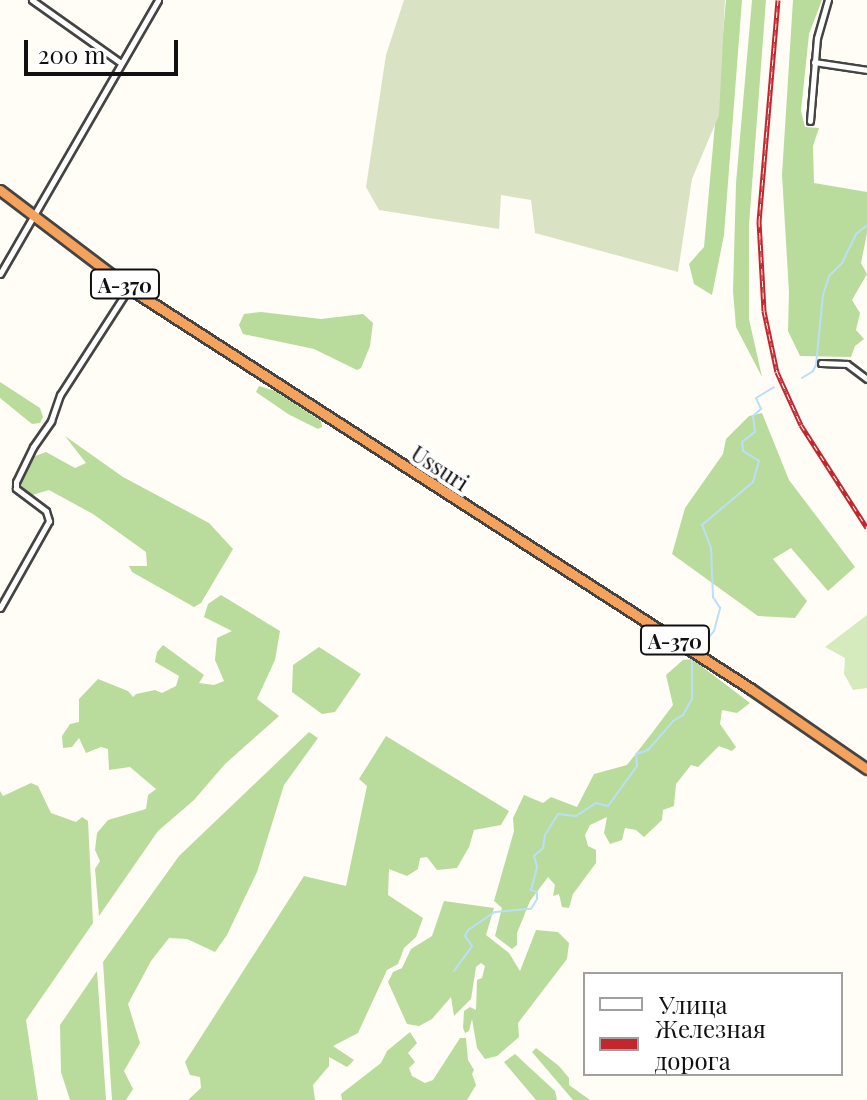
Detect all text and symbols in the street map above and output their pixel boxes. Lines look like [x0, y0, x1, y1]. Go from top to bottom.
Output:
scale bar [28, 24, 182, 74]
text: 200 m [38, 38, 106, 70]
road number: А-370 [89, 268, 161, 300]
street label: Ussuri [406, 440, 474, 496]
road number: А-370 [639, 624, 711, 656]
legend [583, 972, 843, 1076]
text: Улица [659, 988, 728, 1020]
text: Железная дорога [655, 1012, 766, 1076]

